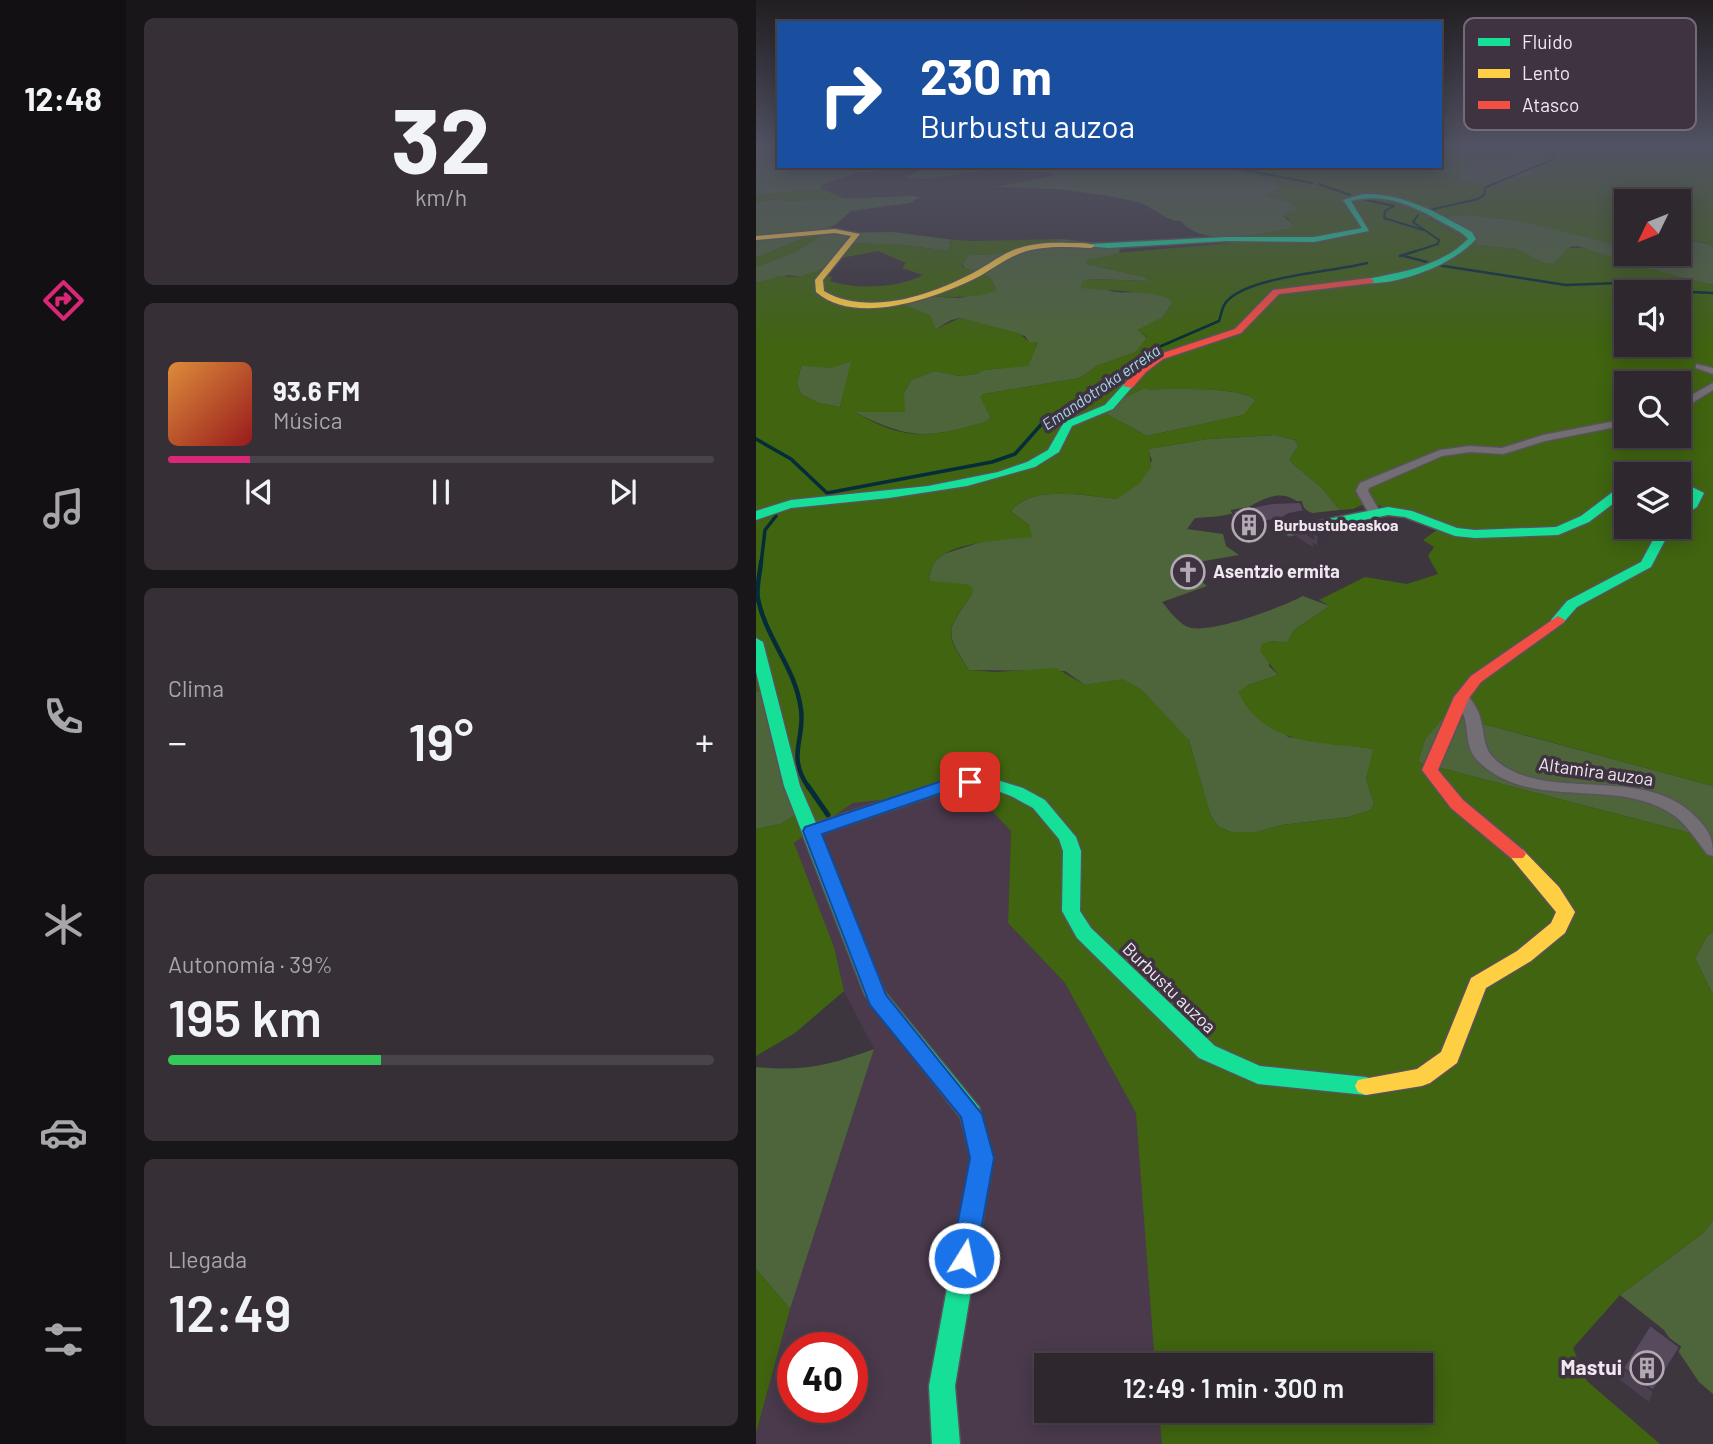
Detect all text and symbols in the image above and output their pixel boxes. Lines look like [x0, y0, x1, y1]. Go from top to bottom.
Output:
legend [1464, 18, 1696, 130]
text: Fluido [1522, 30, 1573, 53]
text: 230 m [920, 46, 1052, 105]
icon: right [805, 49, 896, 140]
text: Lento [1522, 61, 1570, 84]
text: 12:48 [24, 79, 102, 117]
text: 32 [391, 83, 491, 192]
text: Atasco [1522, 93, 1579, 116]
text: Burbustu auzoa [920, 106, 1135, 144]
text: km/h [415, 183, 467, 211]
north arrow [1614, 189, 1690, 266]
map controls [1614, 189, 1691, 539]
icon: directions [39, 276, 88, 325]
button: sound [1614, 280, 1691, 357]
water label: Emandotroka erreka [1038, 340, 1163, 433]
button: search [1614, 371, 1691, 448]
text: 93.6 FM [273, 375, 360, 406]
text: Música [273, 406, 342, 434]
button: layers [1614, 462, 1691, 539]
icon: previous [240, 473, 278, 511]
icon: pause [422, 473, 460, 511]
icon: next [604, 473, 642, 511]
icon: music [39, 484, 88, 533]
building icon: Burbustubeaskoa [1230, 506, 1268, 544]
place label: Burbustubeaskoa [1274, 515, 1399, 534]
church icon: Asentzio ermita [1169, 553, 1207, 591]
place label: Asentzio ermita [1213, 560, 1340, 582]
text: Clima [168, 674, 224, 702]
icon: phone [39, 692, 88, 741]
text: 19° [408, 709, 474, 771]
text: − [168, 718, 187, 764]
text: + [695, 718, 714, 764]
pin [940, 752, 1000, 812]
street label: Altamira auzoa [1537, 752, 1655, 790]
icon: arrive [951, 763, 989, 801]
icon: climate [39, 900, 88, 949]
street label: Burbustu auzoa [1119, 937, 1221, 1037]
text: Autonomía · 39% [168, 950, 333, 978]
text: 195 km [168, 985, 322, 1047]
icon: car [39, 1108, 88, 1157]
position arrow [927, 1221, 1001, 1295]
text: Llegada [168, 1245, 247, 1273]
text: 12:49 [168, 1280, 291, 1342]
icon: filters [39, 1315, 88, 1364]
speed limit sign: 40 [777, 1332, 868, 1423]
building icon: Mastui [1628, 1349, 1666, 1387]
place label: Mastui [1561, 1354, 1622, 1379]
text: 12:49 · 1 min · 300 m [1123, 1372, 1344, 1403]

